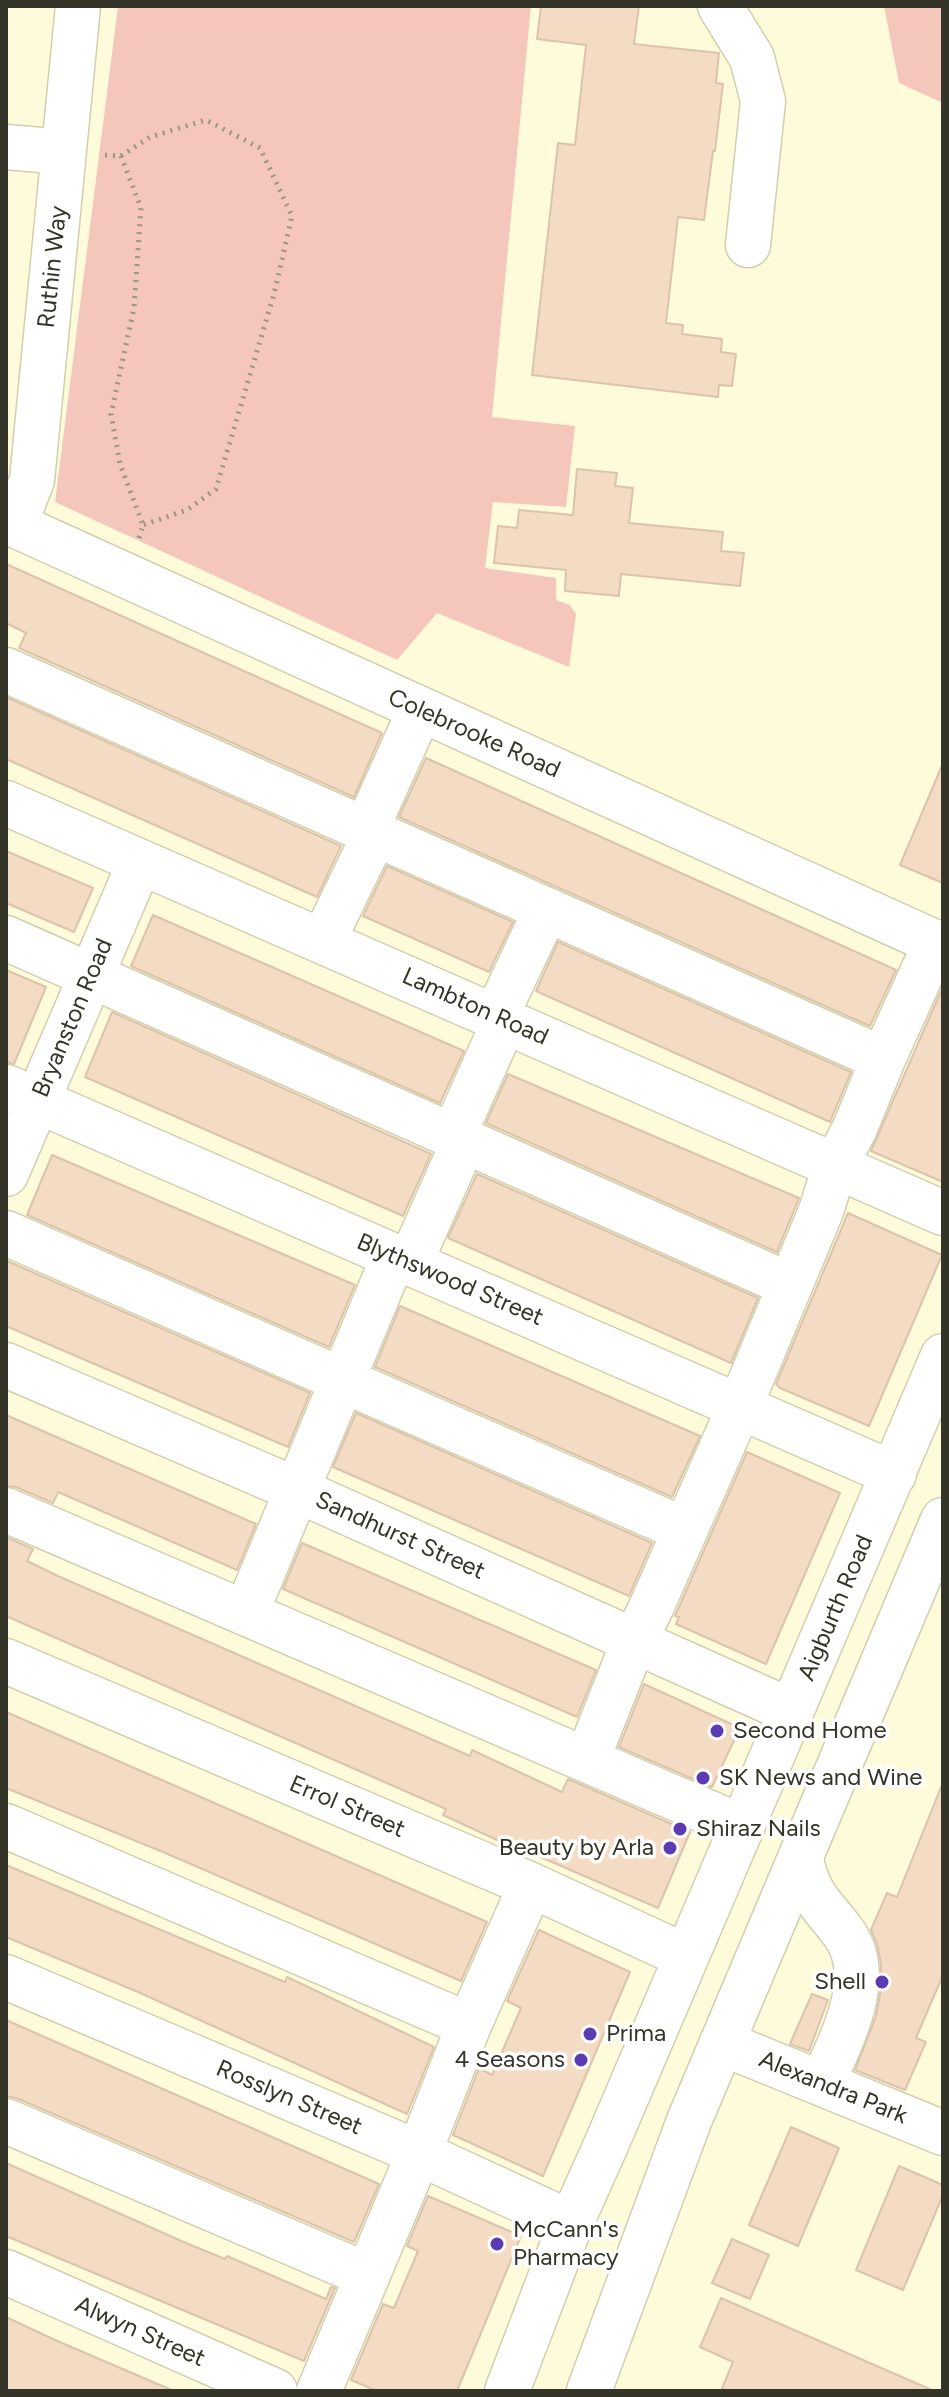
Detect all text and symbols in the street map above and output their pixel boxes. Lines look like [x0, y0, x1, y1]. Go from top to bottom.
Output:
street label: Ruthin Way [32, 205, 74, 329]
street label: Colebrooke Road [384, 683, 564, 785]
street label: Bryanston Road [27, 934, 119, 1102]
street label: Lambton Road [398, 962, 552, 1052]
street label: Blythswood Street [352, 1228, 548, 1332]
street label: Sandhurst Street [311, 1486, 489, 1586]
street label: Aigburth Road [792, 1531, 880, 1685]
place label: Second Home [733, 1717, 887, 1745]
marker: Second Home [708, 1722, 726, 1740]
place label: SK News and Wine [719, 1764, 922, 1792]
marker: SK News and Wine [694, 1769, 712, 1787]
street label: Errol Street [285, 1770, 409, 1844]
place label: Shiraz Nails [696, 1815, 821, 1843]
marker: Shiraz Nails [671, 1820, 689, 1838]
place label: Beauty by Arla [499, 1834, 654, 1862]
marker: Beauty by Arla [661, 1839, 679, 1857]
place label: Shell [814, 1968, 866, 1996]
marker: Shell [873, 1973, 891, 1991]
place label: Prima [606, 2020, 666, 2048]
marker: Prima [581, 2025, 599, 2043]
street label: Alexandra Park [755, 2045, 911, 2131]
place label: 4 Seasons [454, 2046, 565, 2074]
marker: 4 Seasons [572, 2051, 590, 2069]
street label: Rosslyn Street [212, 2054, 366, 2142]
place label: McCann's Pharmacy [513, 2216, 619, 2272]
marker: McCann's Pharmacy [488, 2235, 506, 2253]
street label: Alwyn Street [70, 2290, 210, 2374]

